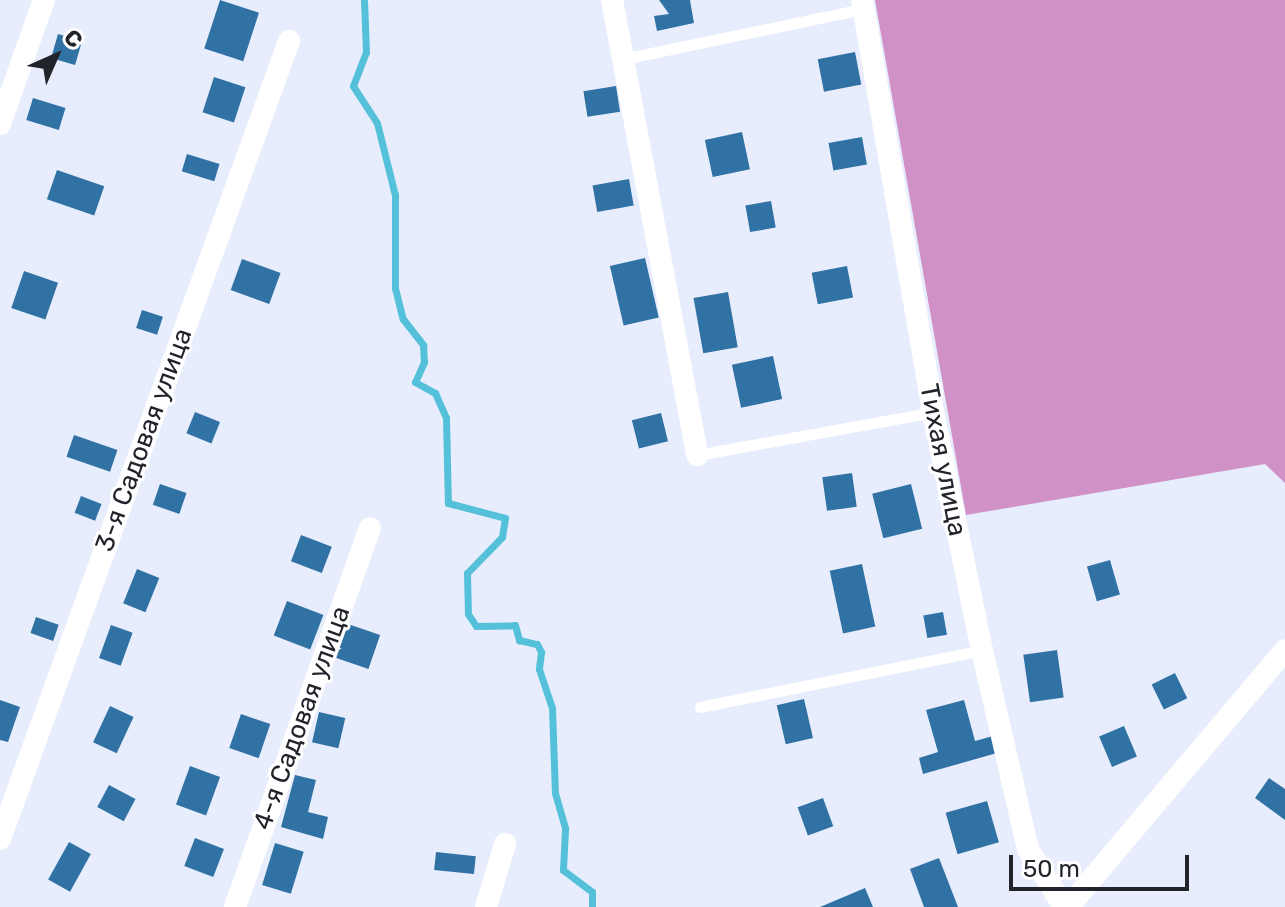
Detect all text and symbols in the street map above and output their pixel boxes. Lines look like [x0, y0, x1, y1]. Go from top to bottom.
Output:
north arrow [16, 16, 96, 96]
text: С [58, 24, 88, 54]
street label: 3-я Садовая улица [89, 324, 199, 556]
street label: Тихая улица [913, 381, 973, 539]
street label: 4-я Садовая улица [247, 602, 357, 834]
scale bar [1013, 839, 1193, 889]
text: 50 m [1023, 855, 1080, 883]

